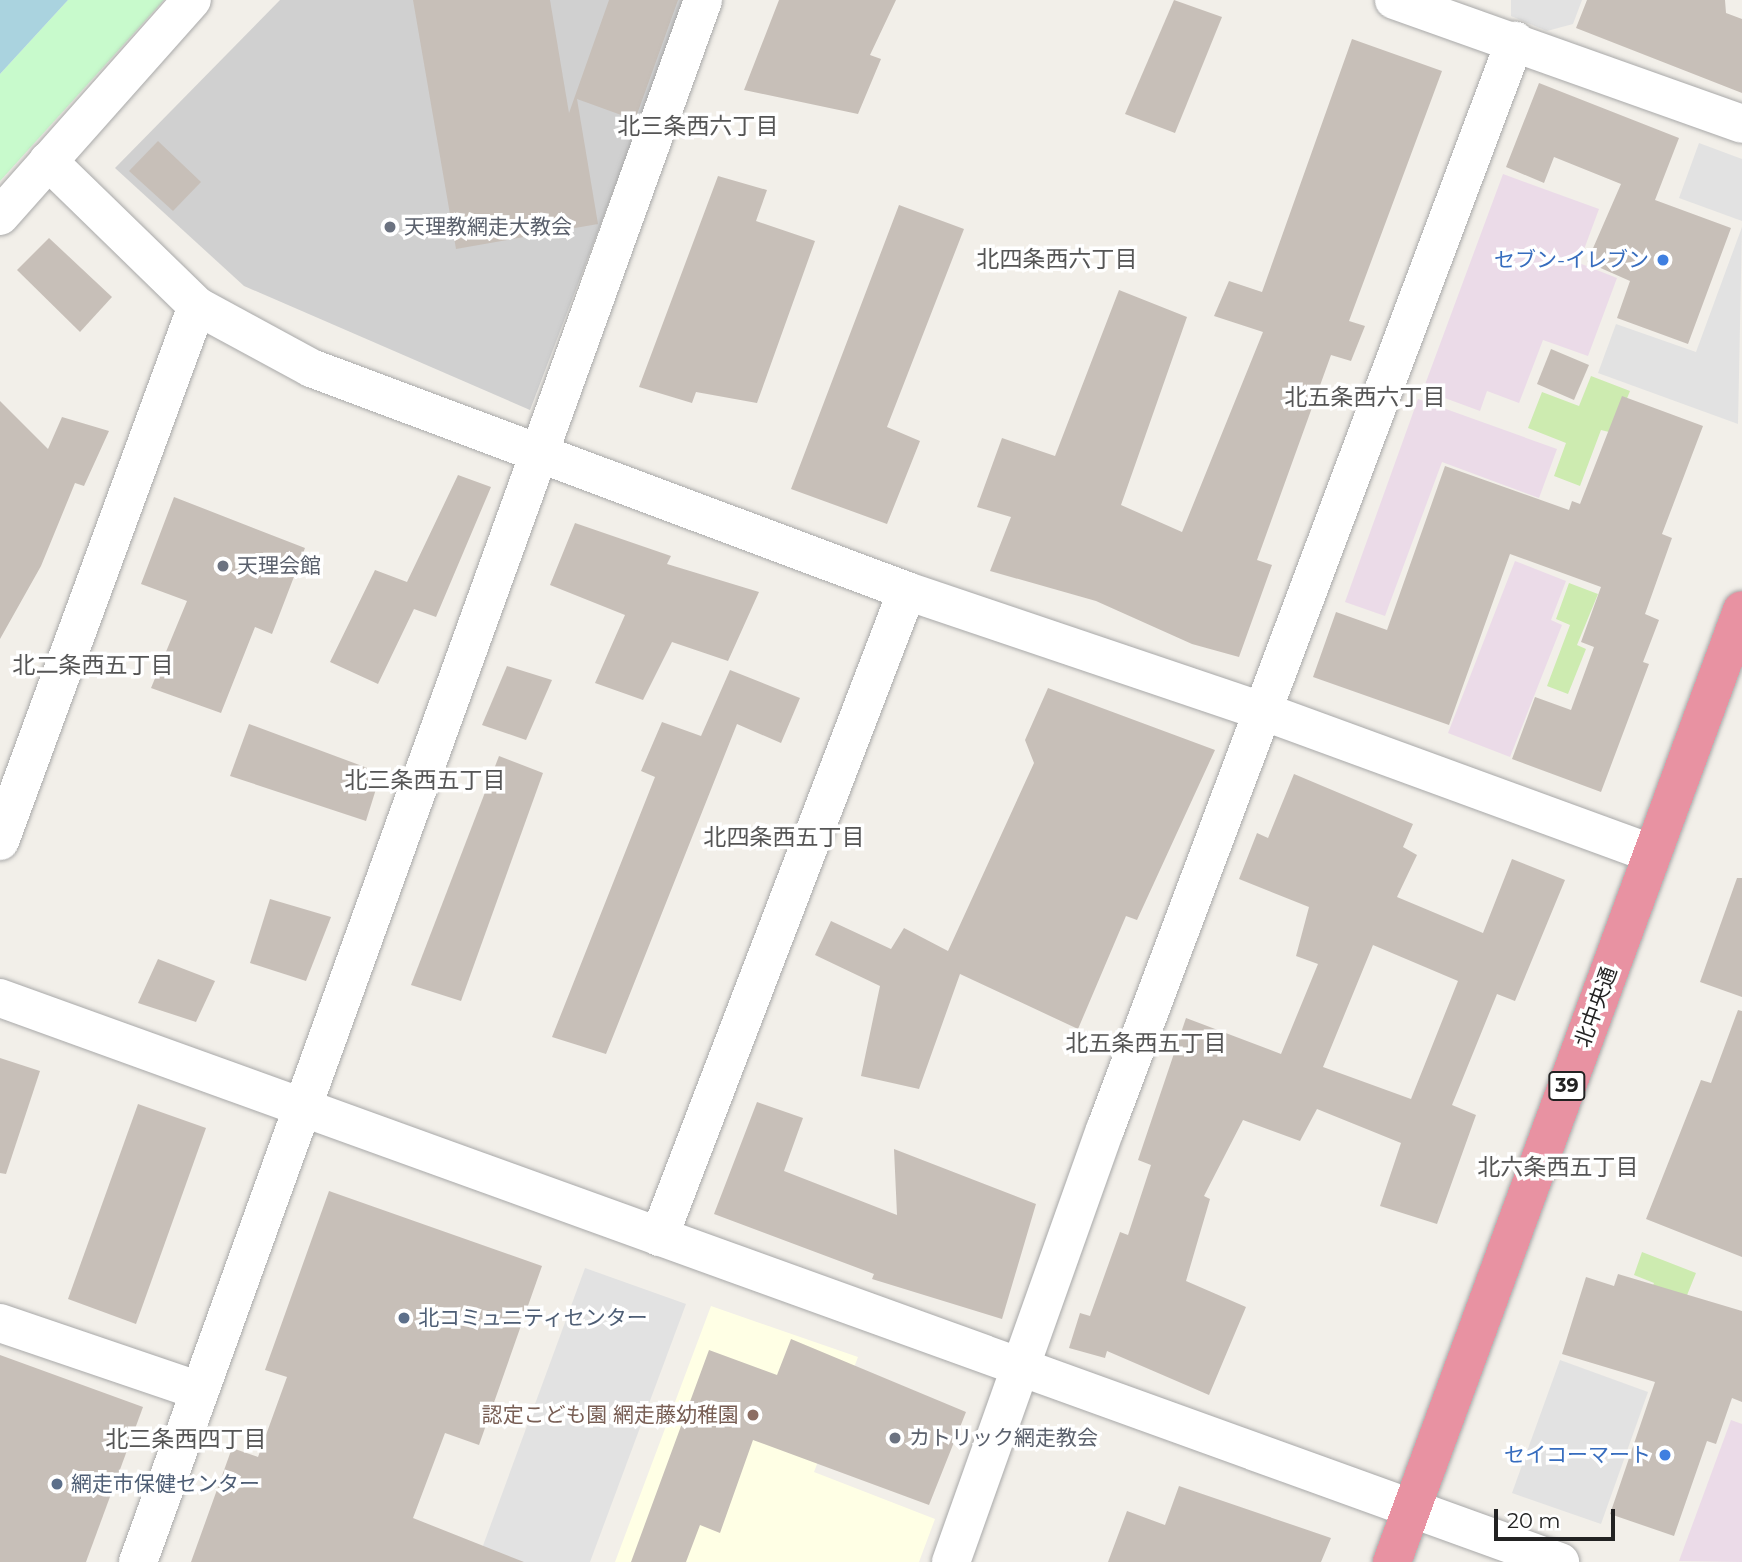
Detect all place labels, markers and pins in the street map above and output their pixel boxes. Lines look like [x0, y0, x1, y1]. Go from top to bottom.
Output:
place label: 天理教網走大教会 [404, 214, 572, 240]
marker: 天理教網走大教会 [382, 219, 398, 235]
place label: セブン-イレブン [1494, 247, 1649, 273]
marker: セブン-イレブン [1655, 252, 1671, 268]
place label: 天理会館 [237, 553, 321, 579]
marker: 天理会館 [215, 558, 231, 574]
place label: 北コミュニティセンター [418, 1305, 649, 1331]
marker: 北コミュニティセンター [396, 1310, 412, 1326]
place label: 認定こども園 網走藤幼稚園 [481, 1402, 739, 1428]
marker: 認定こども園 網走藤幼稚園 [745, 1407, 761, 1423]
place label: カトリック網走教会 [909, 1425, 1098, 1451]
marker: カトリック網走教会 [887, 1430, 903, 1446]
place label: セイコーマート [1504, 1442, 1651, 1468]
marker: セイコーマート [1657, 1447, 1673, 1463]
place label: 網走市保健センター [71, 1471, 260, 1497]
marker: 網走市保健センター [49, 1476, 65, 1492]

